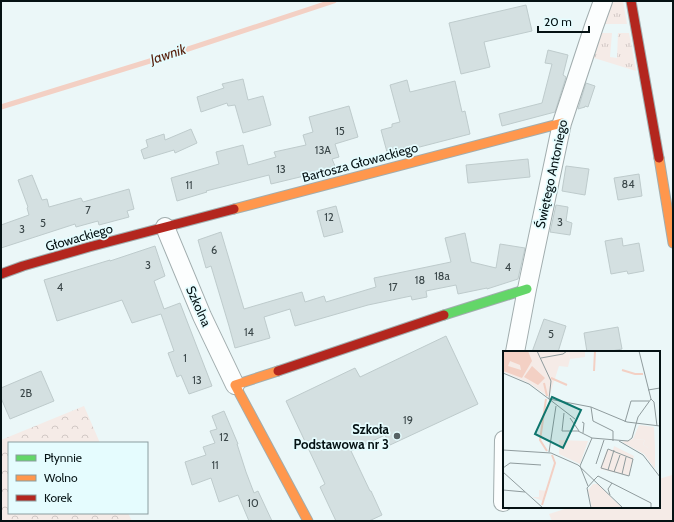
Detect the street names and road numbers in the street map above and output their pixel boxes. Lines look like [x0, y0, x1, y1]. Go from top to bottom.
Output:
street label: Świętego Antoniego [532, 118, 570, 230]
street label: Bartosza Głowackiego [300, 139, 420, 185]
street label: Głowackiego [44, 220, 114, 254]
street label: Szkolna [183, 283, 215, 330]

